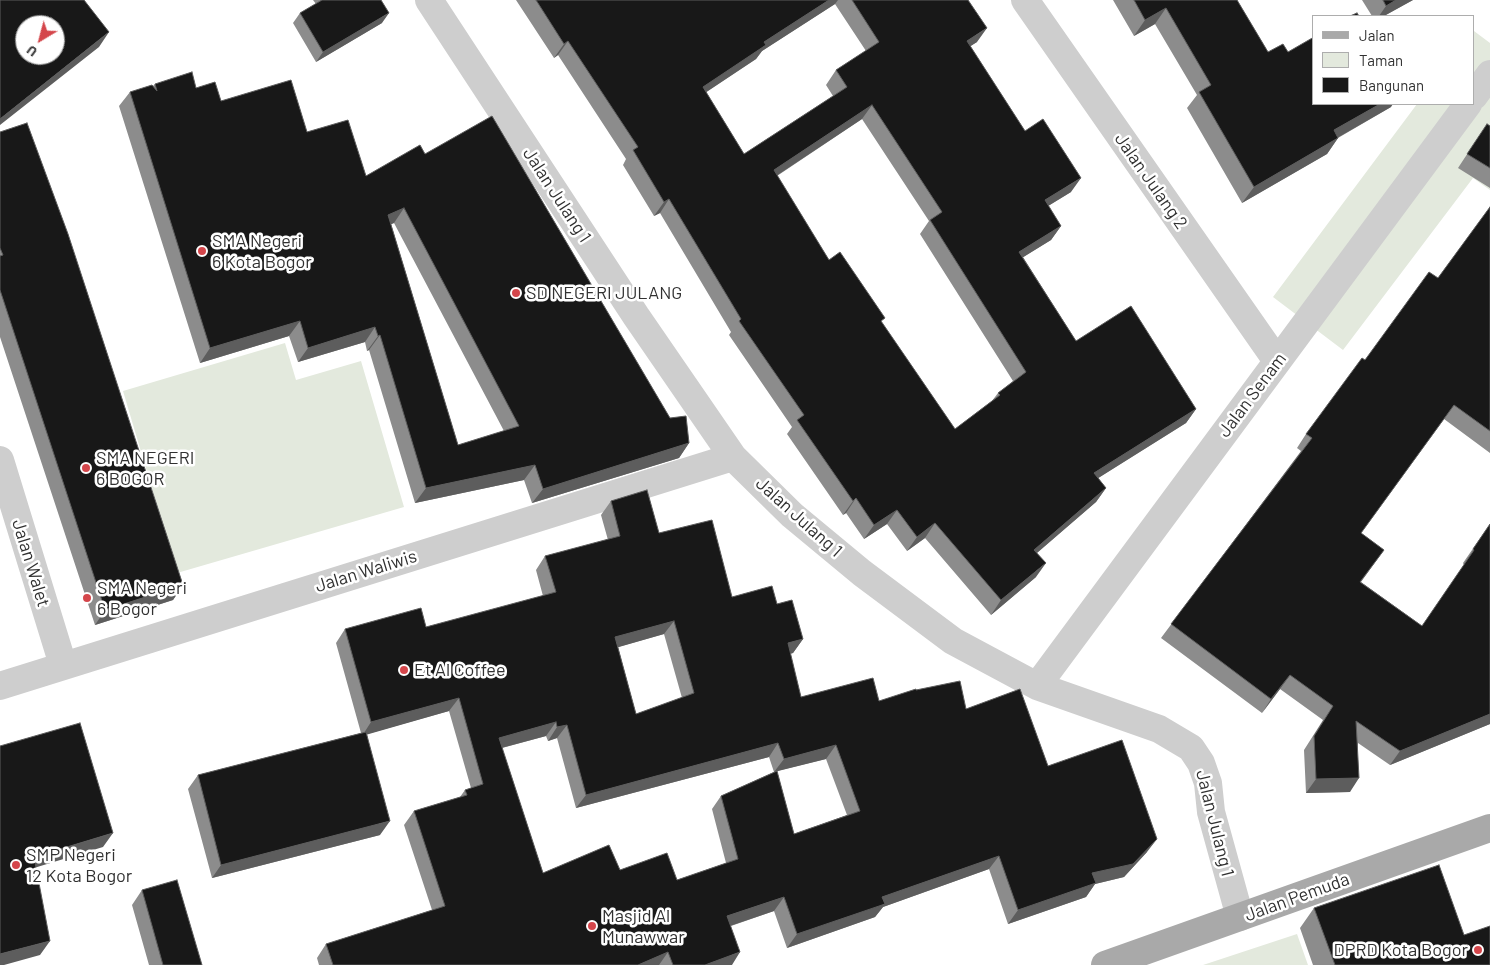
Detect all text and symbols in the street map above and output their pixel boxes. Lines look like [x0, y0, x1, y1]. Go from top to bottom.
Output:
north arrow [15, 15, 65, 65]
legend [1312, 15, 1475, 105]
text: Jalan [1359, 26, 1395, 44]
text: U [23, 42, 40, 61]
text: Taman [1359, 51, 1403, 69]
text: Bangunan [1359, 76, 1424, 94]
street label: Jalan Julang 2 [1110, 129, 1192, 233]
street label: Jalan Julang 1 [518, 143, 596, 247]
place label: SMA Negeri 6 Kota Bogor [212, 230, 312, 272]
marker: SMA Negeri 6 Kota Bogor [196, 245, 208, 257]
place label: SD NEGERI JULANG [526, 282, 682, 304]
marker: SD NEGERI JULANG [510, 287, 522, 299]
street label: Jalan Senam [1213, 349, 1291, 441]
place label: SMA NEGERI 6 BOGOR [96, 447, 194, 489]
marker: SMA NEGERI 6 BOGOR [80, 462, 92, 474]
street label: Jalan Julang 1 [751, 473, 847, 561]
street label: Jalan Walet [7, 517, 55, 609]
street label: Jalan Waliwis [312, 545, 420, 597]
place label: SMA Negeri 6 Bogor [97, 577, 187, 620]
marker: SMA Negeri 6 Bogor [81, 592, 93, 604]
place label: Et Al Coffee [414, 659, 505, 681]
marker: Et Al Coffee [398, 664, 410, 676]
street label: Jalan Julang 1 [1191, 768, 1239, 878]
place label: SMP Negeri 12 Kota Bogor [26, 844, 132, 886]
marker: SMP Negeri 12 Kota Bogor [10, 859, 22, 871]
street label: Jalan Pemuda [1242, 868, 1352, 926]
place label: Masjid Al Munawwar [602, 905, 685, 948]
marker: Masjid Al Munawwar [586, 920, 598, 932]
place label: DPRD Kota Bogor [1334, 939, 1468, 961]
marker: DPRD Kota Bogor [1472, 944, 1484, 956]

